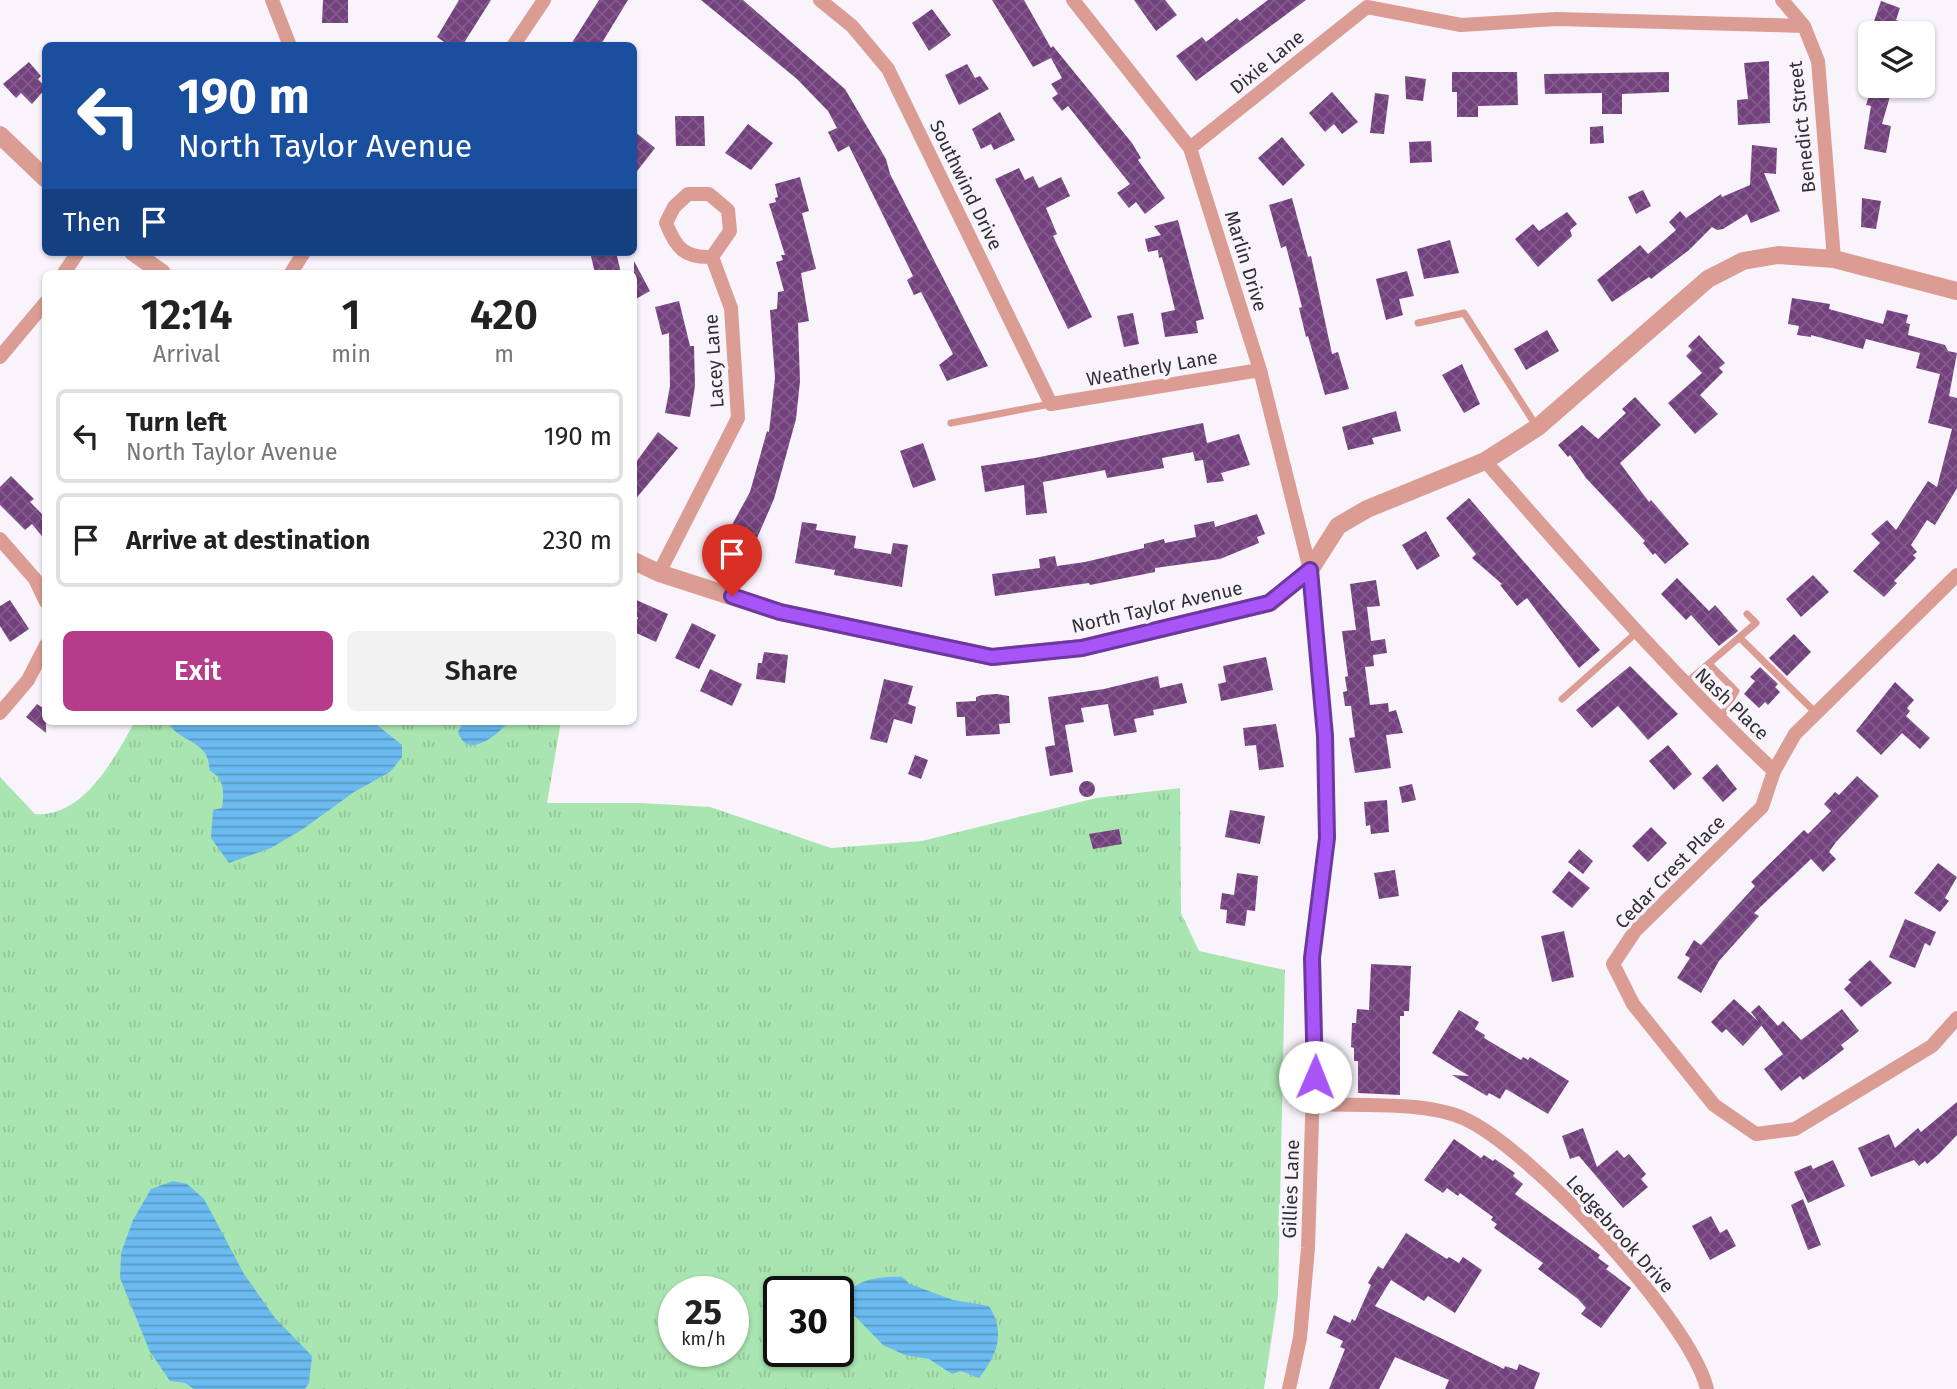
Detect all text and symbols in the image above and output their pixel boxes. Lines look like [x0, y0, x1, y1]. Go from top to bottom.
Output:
map controls [1858, 21, 1935, 98]
button: layers [1858, 21, 1935, 98]
street label: Dixie Lane [1225, 25, 1309, 99]
street label: Benedict Street [1784, 60, 1820, 194]
text: 190 m [178, 67, 310, 126]
icon: left [63, 70, 154, 161]
street label: Southwind Drive [925, 116, 1007, 254]
text: North Taylor Avenue [178, 127, 472, 165]
icon: arrive [135, 203, 173, 241]
text: Then [63, 207, 121, 238]
street label: Marlin Drive [1220, 208, 1272, 314]
text: 12:14 [141, 290, 233, 340]
text: 1 [342, 290, 361, 340]
text: 420 [470, 290, 538, 340]
street label: Lacey Lane [699, 313, 729, 409]
text: Arrival [153, 340, 220, 368]
text: min [331, 340, 371, 368]
text: m [494, 340, 514, 368]
street label: Weatherly Lane [1085, 345, 1219, 391]
text: Turn left [126, 407, 227, 438]
icon: left [67, 417, 105, 455]
text: 190 m [543, 421, 612, 452]
text: North Taylor Avenue [126, 438, 338, 466]
icon: arrive [67, 521, 105, 559]
pin [702, 524, 762, 596]
text: Arrive at destination [126, 525, 370, 556]
text: 230 m [543, 525, 612, 556]
icon: arrive [713, 535, 751, 573]
street label: North Taylor Avenue [1069, 576, 1245, 638]
button: Exit [63, 631, 333, 711]
button: Share [347, 631, 616, 711]
street label: Nash Place [1690, 663, 1774, 745]
street label: Cedar Crest Place [1610, 811, 1730, 933]
position arrow [1278, 1040, 1352, 1114]
street label: Gillies Lane [1278, 1139, 1304, 1239]
street label: Ledgebrook Drive [1561, 1170, 1679, 1298]
speed limit sign: 30 [763, 1276, 854, 1367]
text: 25 [685, 1291, 722, 1333]
text: km/h [681, 1328, 726, 1350]

